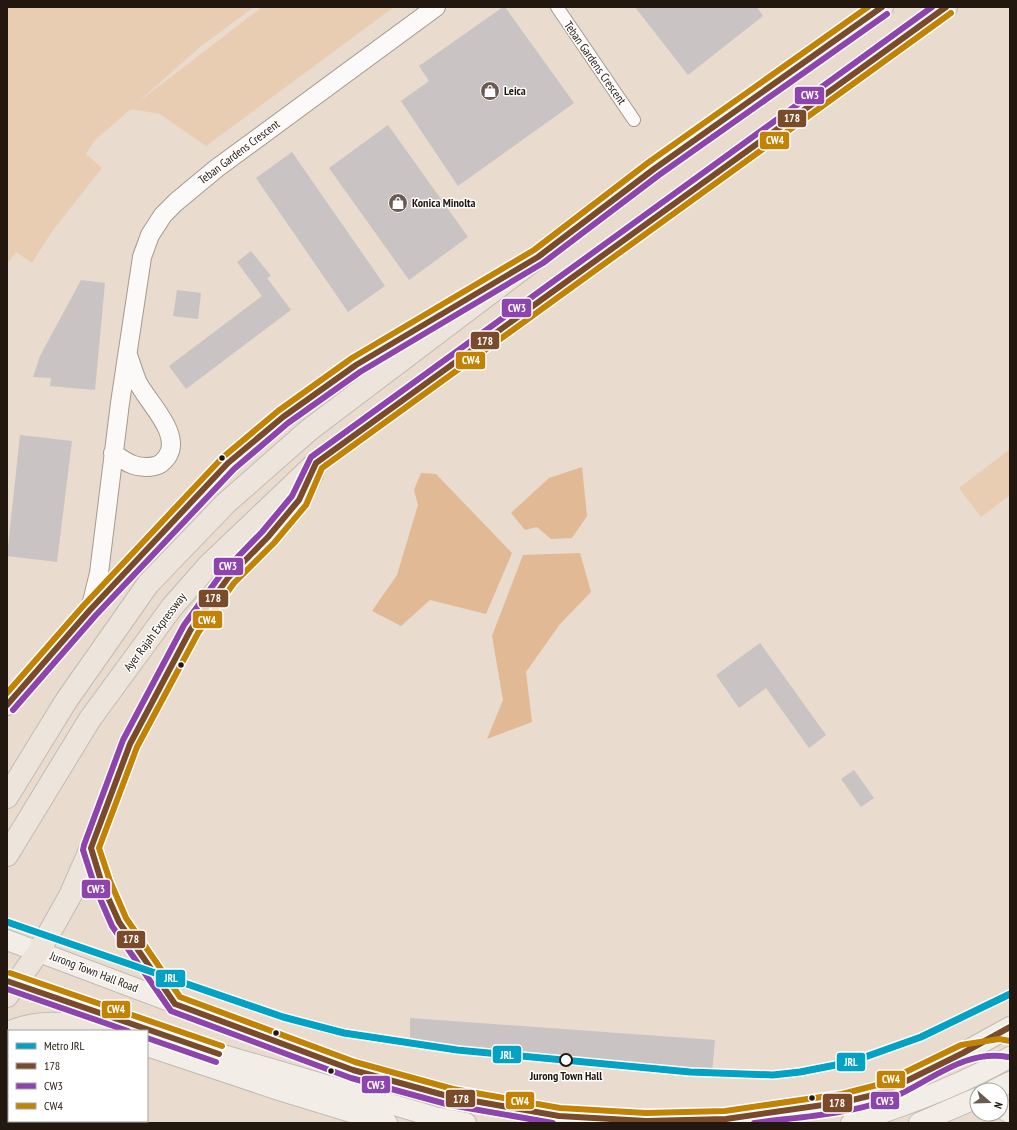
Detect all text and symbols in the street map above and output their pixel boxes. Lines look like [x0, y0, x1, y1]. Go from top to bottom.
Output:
street label: Teban Gardens Crescent [561, 18, 630, 108]
shop icon: Leica [479, 80, 501, 102]
place label: Leica [504, 83, 526, 98]
line badge: CW3 [794, 86, 825, 105]
text: CW3 [801, 88, 819, 102]
line badge: 178 [777, 109, 807, 128]
text: 178 [784, 111, 800, 125]
street label: Teban Gardens Crescent [195, 116, 283, 187]
line badge: CW4 [759, 131, 790, 150]
text: CW4 [766, 133, 785, 147]
shop icon: Konica Minolta [387, 192, 409, 214]
place label: Konica Minolta [412, 195, 476, 210]
line badge: CW3 [501, 298, 532, 318]
text: CW3 [508, 301, 526, 315]
line badge: 178 [470, 331, 500, 350]
text: 178 [477, 334, 493, 348]
line badge: CW4 [455, 351, 486, 370]
text: CW4 [462, 353, 481, 367]
unlabelled marker [217, 453, 227, 463]
line badge: CW3 [213, 557, 244, 576]
text: CW3 [219, 559, 237, 573]
street label: Ayer Rajah Expressway [120, 589, 189, 674]
line badge: 178 [198, 589, 229, 608]
text: 178 [205, 591, 221, 605]
line badge: CW4 [192, 610, 223, 629]
text: CW4 [198, 613, 217, 627]
unlabelled marker [176, 660, 186, 670]
line badge: CW3 [81, 879, 111, 899]
text: CW3 [87, 882, 105, 896]
line badge: 178 [116, 930, 146, 949]
text: 178 [123, 932, 139, 946]
street label: Jurong Town Hall Road [47, 947, 140, 995]
line badge: JRL [155, 969, 186, 988]
text: JRL [163, 971, 178, 985]
line badge: CW4 [101, 1000, 131, 1019]
text: CW4 [107, 1002, 126, 1016]
unlabelled marker [271, 1028, 281, 1038]
legend [8, 1030, 148, 1122]
text: Metro JRL [44, 1038, 85, 1053]
line badge: JRL [492, 1045, 522, 1064]
text: JRL [499, 1048, 514, 1062]
line badge: JRL [836, 1052, 866, 1072]
marker: Jurong Town Hall [559, 1053, 573, 1067]
text: JRL [843, 1055, 858, 1069]
text: 178 [44, 1058, 60, 1073]
unlabelled marker [326, 1066, 336, 1076]
place label: Jurong Town Hall [529, 1068, 602, 1083]
line badge: CW4 [876, 1070, 906, 1089]
text: CW4 [882, 1072, 901, 1086]
line badge: CW3 [361, 1075, 391, 1094]
text: CW3 [44, 1078, 63, 1093]
text: CW3 [367, 1078, 385, 1092]
north arrow [969, 1082, 1009, 1122]
line badge: 178 [445, 1089, 476, 1108]
line badge: CW4 [505, 1091, 535, 1110]
line badge: CW3 [870, 1091, 900, 1110]
text: 178 [453, 1092, 469, 1106]
unlabelled marker [807, 1093, 817, 1103]
line badge: 178 [822, 1093, 853, 1113]
text: CW4 [511, 1094, 530, 1108]
text: CW3 [876, 1094, 894, 1108]
text: 178 [829, 1096, 845, 1110]
text: CW4 [44, 1098, 63, 1113]
text: N [991, 1100, 1006, 1111]

